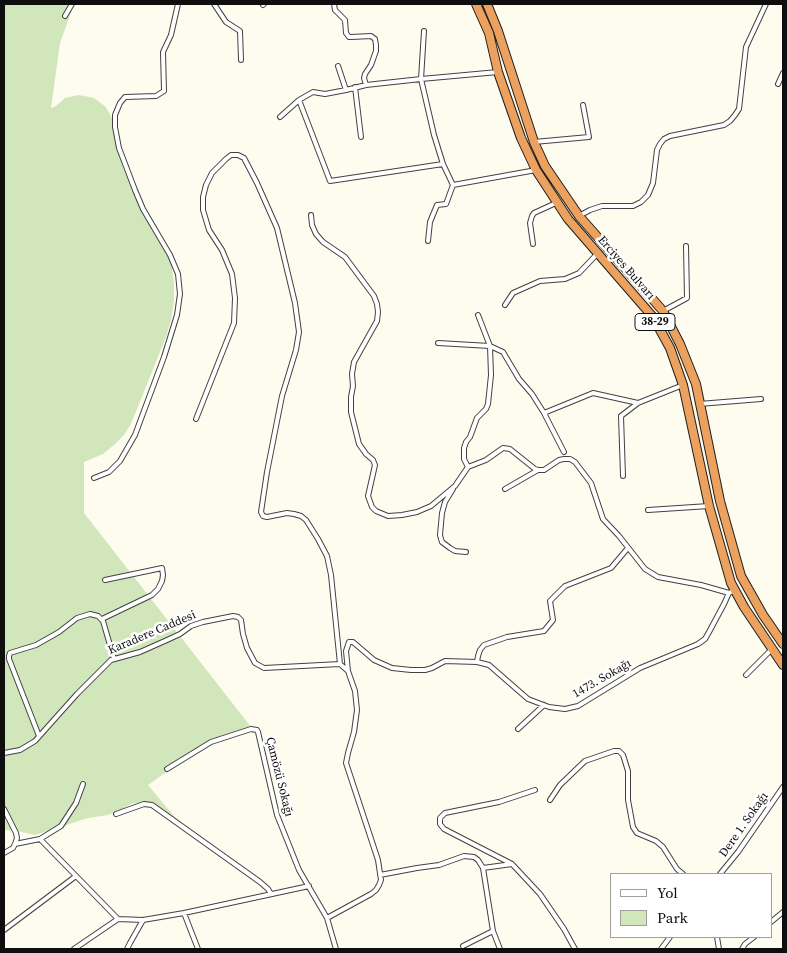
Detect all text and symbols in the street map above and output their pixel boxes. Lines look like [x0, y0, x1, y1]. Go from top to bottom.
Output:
street label: Erciyes Bulvarı [594, 233, 658, 303]
road number: 38-29 [635, 314, 675, 331]
street label: Karadere Caddesi [106, 608, 198, 658]
street label: 1473. Sokağı [570, 656, 634, 702]
street label: Çamözü Sokağı [262, 736, 296, 818]
street label: Dere 1. Sokağı [716, 790, 772, 860]
legend [610, 873, 772, 938]
text: Yol [657, 882, 678, 903]
text: Park [657, 907, 688, 928]

